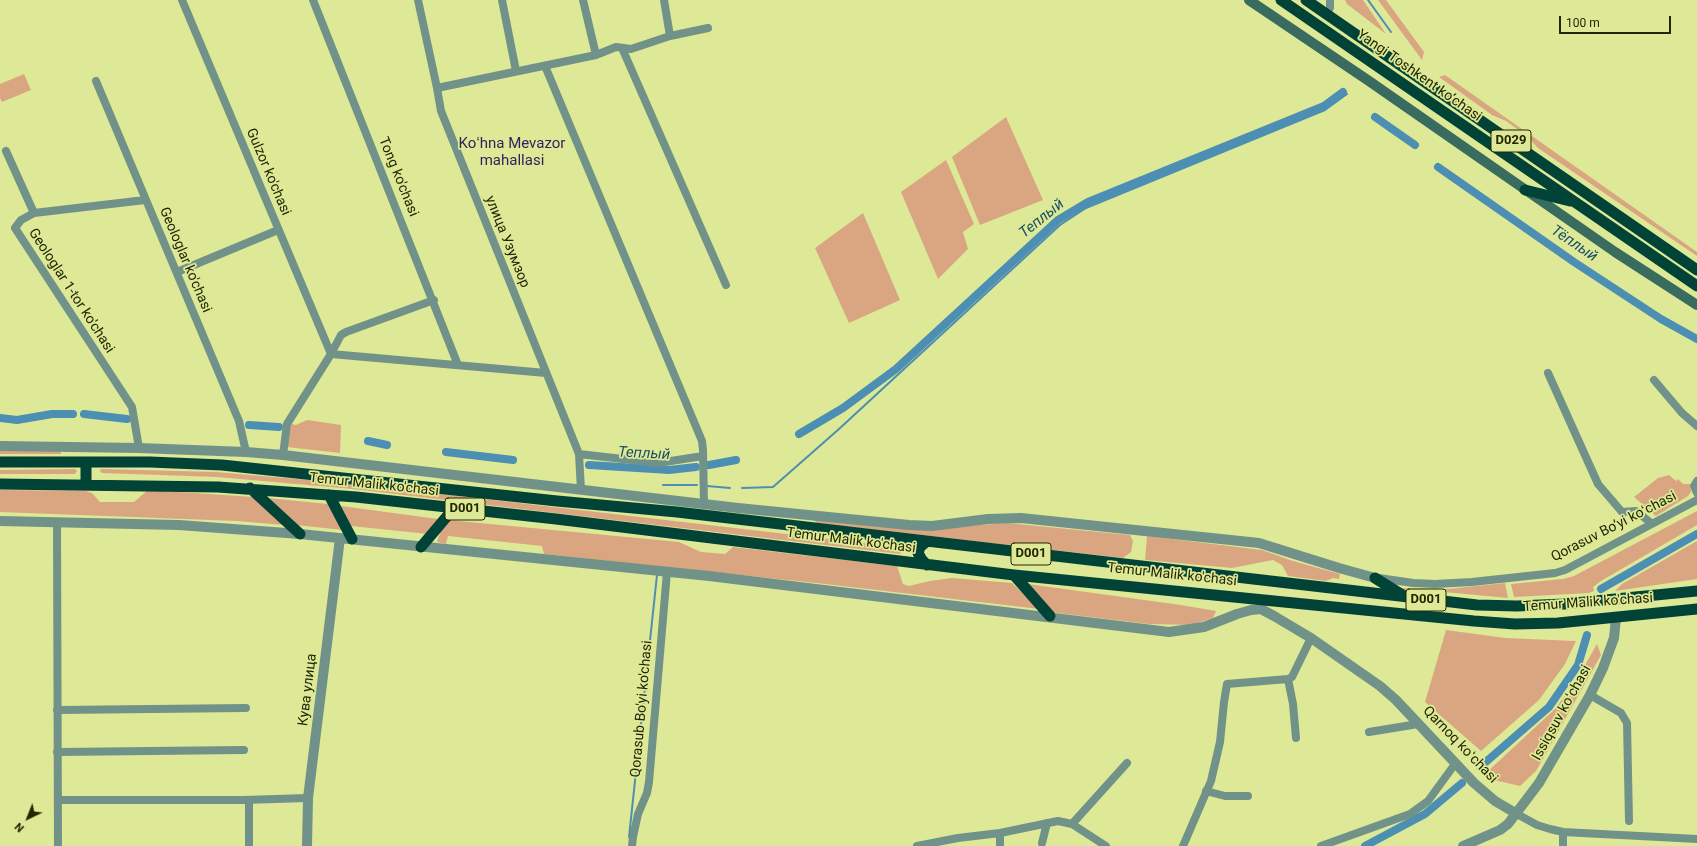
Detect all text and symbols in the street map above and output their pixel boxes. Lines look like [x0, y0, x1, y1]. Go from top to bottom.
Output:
scale bar [1561, 8, 1673, 34]
text: 100 m [1566, 16, 1600, 30]
street label: Yangi Toshkent ko‘chasi [1353, 27, 1485, 125]
street label: Gulzor ko'chasi [242, 126, 294, 218]
road number: D029 [1491, 130, 1531, 152]
street label: Tong ko'chasi [374, 135, 422, 219]
district label: Koʻhna Mevazor mahallasi [459, 135, 565, 170]
street label: улица Узумзор [481, 194, 533, 290]
water label: Теплый [1016, 196, 1068, 242]
street label: Geologlar ko'chasi [155, 205, 215, 315]
water label: Тёплый [1547, 222, 1601, 266]
street label: Geologlar 1-tor ko'chasi [24, 225, 118, 357]
water label: Теплый [617, 444, 671, 464]
street label: Temur Malik ko'chasi [308, 470, 440, 500]
street label: Qorasuv Bo‘yi koʻchasi [1549, 488, 1679, 566]
road number: D001 [445, 498, 485, 520]
street label: Temur Malik ko'chasi [785, 525, 917, 557]
road number: D001 [1011, 543, 1051, 565]
street label: Temur Malik ko'chasi [1106, 560, 1238, 590]
road number: D001 [1406, 589, 1446, 611]
street label: Temur Malik ko'chasi [1523, 590, 1653, 616]
street label: Qorasub Bo'yi ko'chasi [628, 640, 656, 778]
street label: Кува улица [295, 653, 321, 727]
street label: Issiqsuv koʻchasi [1529, 662, 1595, 764]
street label: Qarnoq koʻchasi [1419, 703, 1501, 787]
north arrow [8, 798, 48, 838]
text: N [12, 820, 27, 835]

